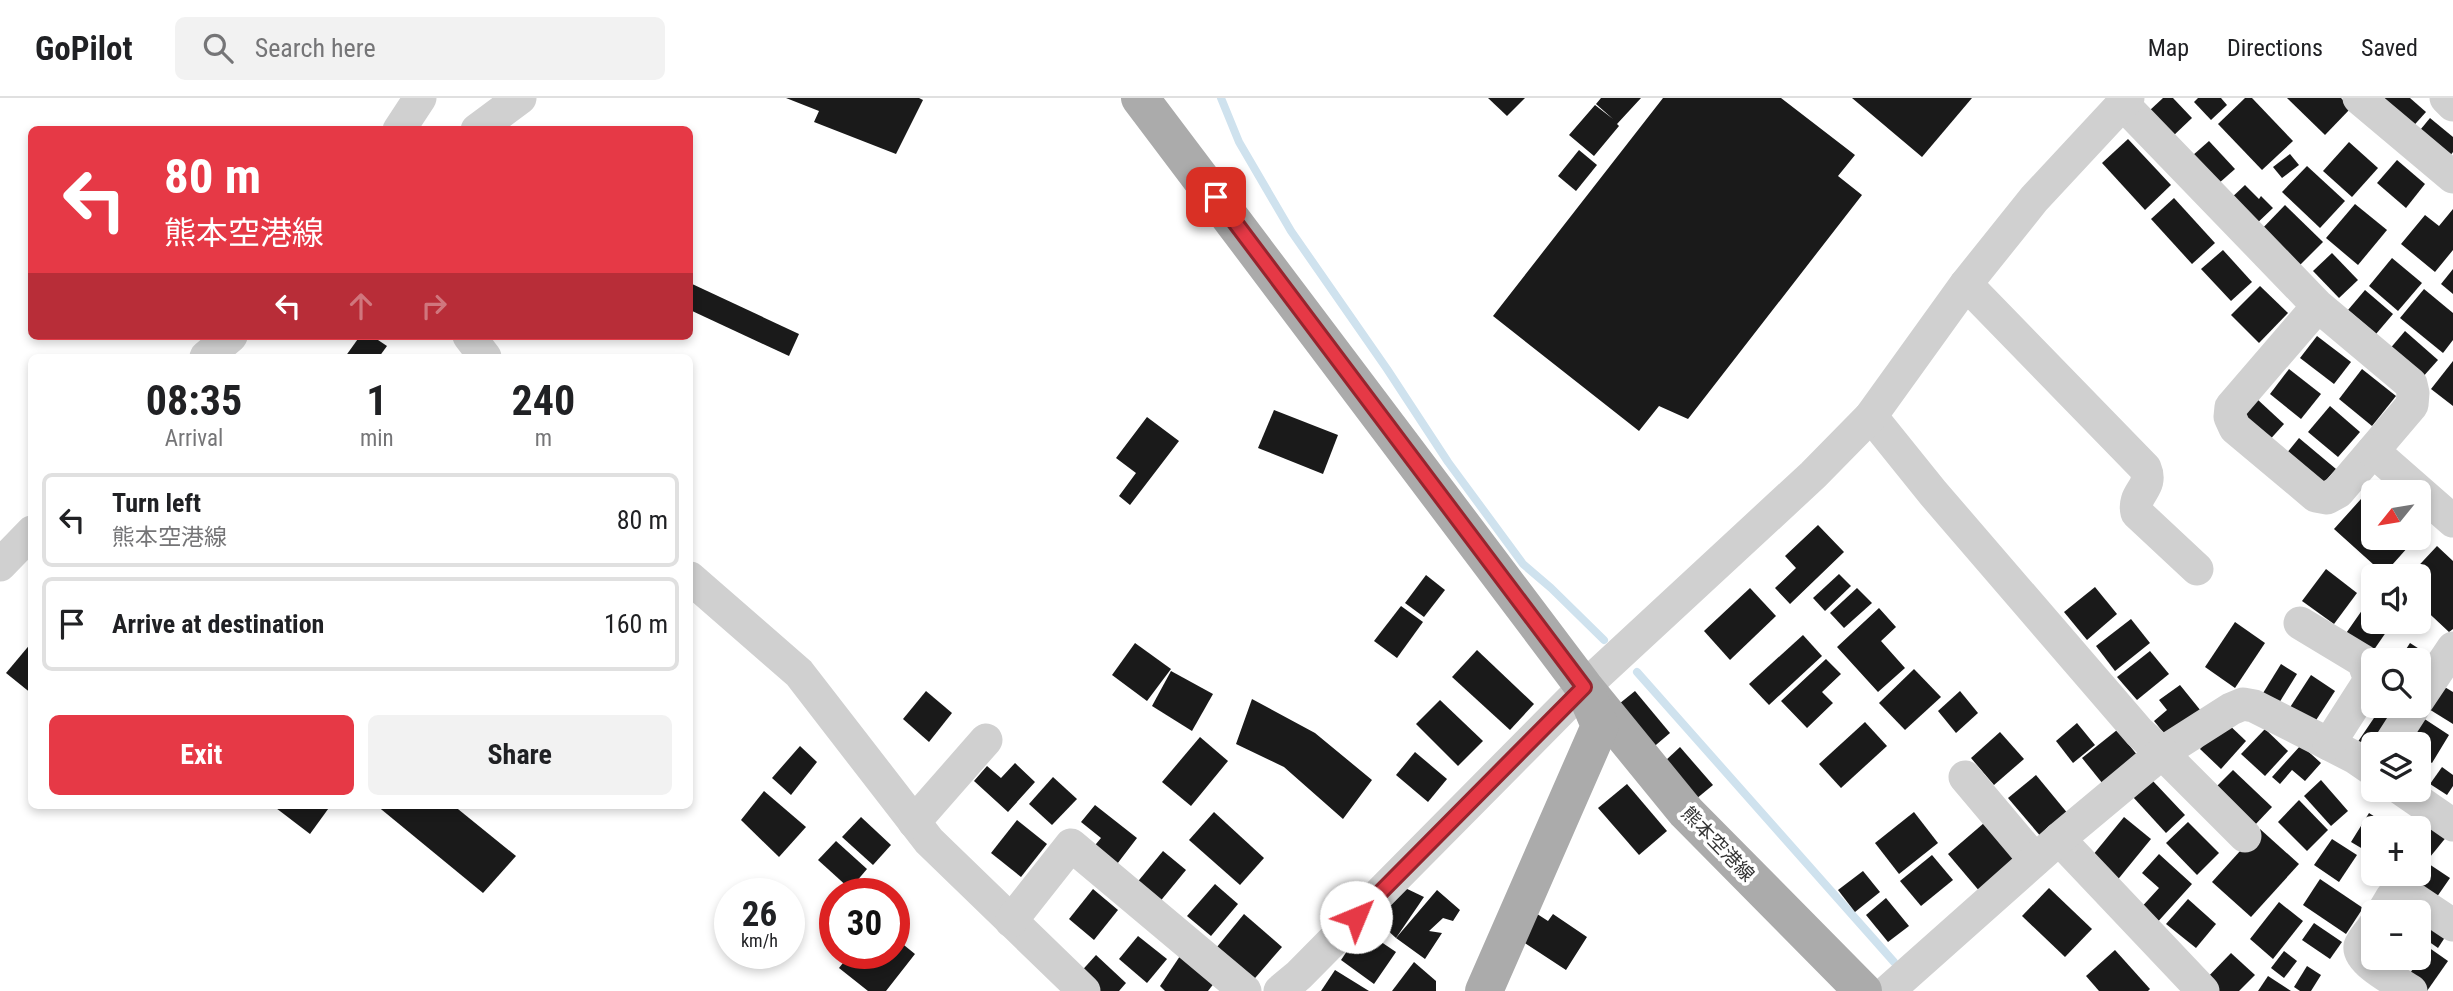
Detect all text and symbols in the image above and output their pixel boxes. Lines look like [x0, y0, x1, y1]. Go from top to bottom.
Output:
search box [175, 17, 665, 80]
text: GoPilot [35, 29, 133, 68]
icon: search [199, 29, 237, 67]
text: Search here [255, 33, 376, 63]
text: Map [2148, 34, 2189, 62]
text: Directions [2227, 34, 2323, 62]
text: Saved [2361, 34, 2418, 62]
text: 80 m [164, 148, 261, 205]
icon: left [49, 154, 140, 245]
pin [1186, 167, 1246, 227]
icon: arrive [1197, 178, 1235, 216]
text: 熊本空港線 [164, 214, 324, 252]
icon: left [269, 287, 307, 325]
icon: ahead [342, 287, 380, 325]
icon: right [415, 287, 453, 325]
text: 08:35 [146, 376, 242, 425]
text: 1 [366, 376, 387, 425]
text: 240 [511, 376, 575, 425]
text: Arrival [165, 425, 223, 452]
text: min [360, 425, 394, 452]
text: m [535, 425, 552, 452]
north arrow [2361, 480, 2431, 550]
map controls [2361, 480, 2431, 970]
text: Turn left [112, 488, 201, 518]
icon: left [53, 501, 91, 539]
text: 80 m [617, 505, 668, 535]
text: 熊本空港線 [112, 524, 227, 551]
button: sound [2361, 564, 2431, 634]
icon: arrive [53, 605, 91, 643]
text: Arrive at destination [112, 609, 324, 639]
text: 160 m [604, 609, 668, 639]
button: search [2361, 648, 2431, 718]
button: Exit [49, 715, 354, 795]
button: Share [368, 715, 672, 795]
button: layers [2361, 732, 2431, 802]
street label: 熊本空港線 [1677, 802, 1759, 886]
button: + [2361, 816, 2431, 886]
speed limit sign: 30 [819, 878, 910, 969]
position arrow [1319, 880, 1393, 954]
text: 26 [742, 894, 777, 935]
button: − [2361, 900, 2431, 970]
text: km/h [741, 930, 778, 951]

